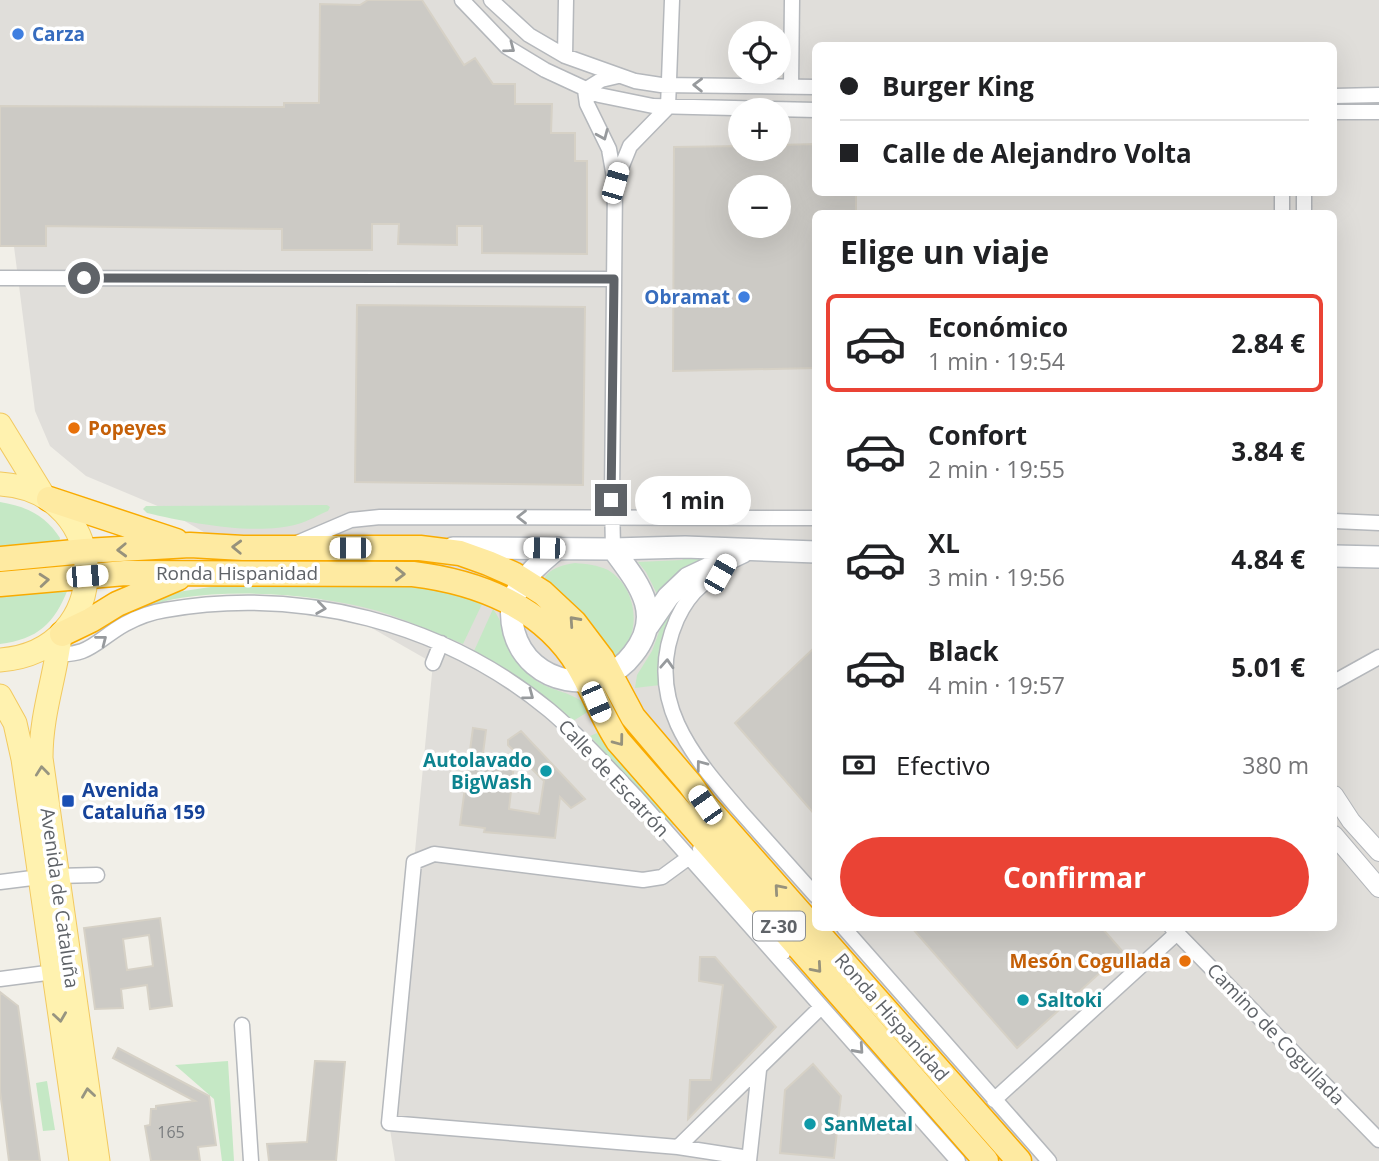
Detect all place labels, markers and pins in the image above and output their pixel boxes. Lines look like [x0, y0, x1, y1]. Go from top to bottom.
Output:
place label: Carza [32, 21, 85, 47]
marker: Carza [10, 26, 26, 42]
place label: Obramat [644, 284, 730, 310]
marker: Obramat [736, 289, 752, 305]
place label: Popeyes [88, 415, 166, 441]
marker: Popeyes [66, 420, 82, 436]
place label: Autolavado BigWash [423, 747, 532, 795]
marker: Autolavado BigWash [538, 763, 554, 779]
place label: Avenida Cataluña 159 [82, 777, 205, 825]
marker: Avenida Cataluña 159 [60, 793, 76, 809]
place label: Mesón Cogullada [1010, 948, 1171, 974]
marker: Mesón Cogullada [1177, 953, 1193, 969]
place label: Saltoki [1037, 987, 1102, 1013]
marker: Saltoki [1015, 992, 1031, 1008]
place label: SanMetal [824, 1111, 913, 1137]
marker: SanMetal [802, 1116, 818, 1132]

